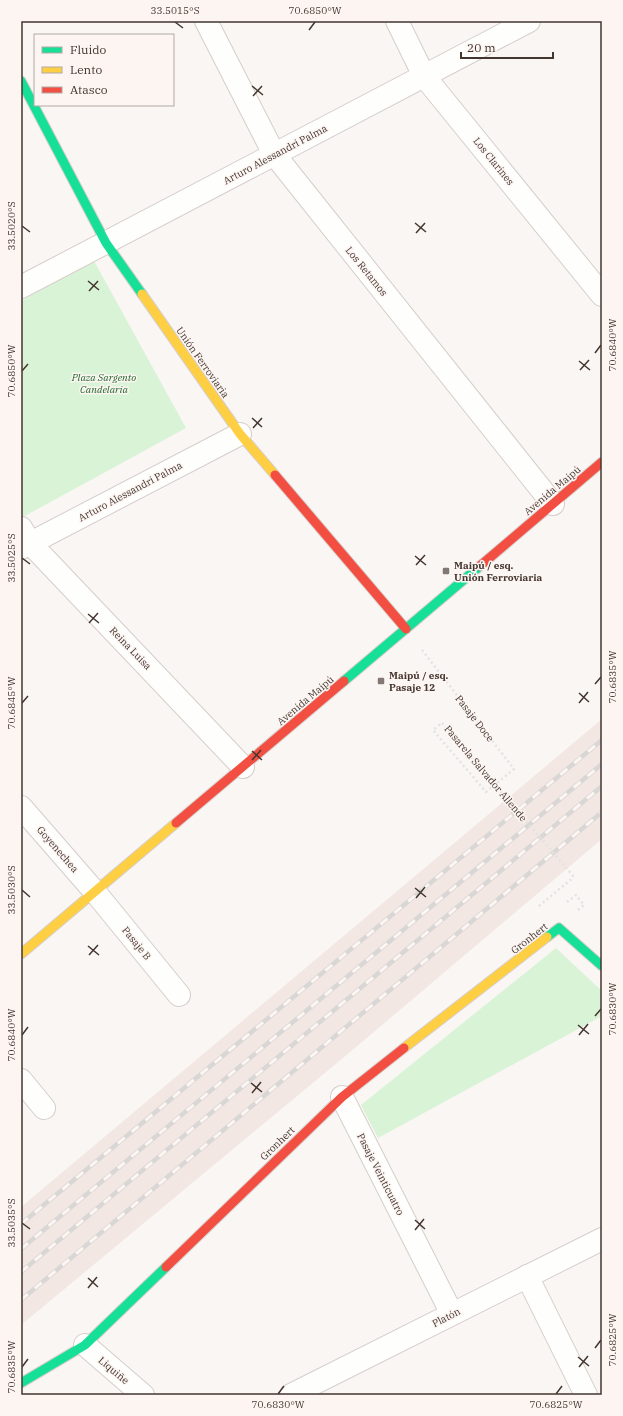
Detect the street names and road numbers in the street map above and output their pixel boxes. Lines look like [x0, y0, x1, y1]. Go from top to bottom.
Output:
street label: Arturo Alessandri Palma [221, 121, 330, 187]
street label: Los Clarines [470, 135, 517, 188]
street label: Los Retamos [343, 244, 391, 299]
street label: Unión Ferroviaria [173, 324, 232, 401]
street label: Arturo Alessandri Palma [76, 458, 185, 524]
street label: Avenida Maipú [521, 463, 583, 518]
street label: Reina Luisa [107, 624, 155, 673]
street label: Avenida Maipú [274, 673, 336, 728]
street label: Pasaje Doce [452, 692, 497, 744]
street label: Pasarela Salvador Allende [441, 722, 530, 824]
street label: Goyenechea [34, 823, 82, 876]
street label: Gronhert [508, 920, 551, 957]
street label: Pasaje B [119, 924, 154, 963]
street label: Gronhert [257, 1123, 298, 1163]
street label: Pasaje Veinticuatro [354, 1131, 407, 1218]
street label: Platón [430, 1305, 463, 1330]
street label: Liquiñe [96, 1354, 132, 1387]

